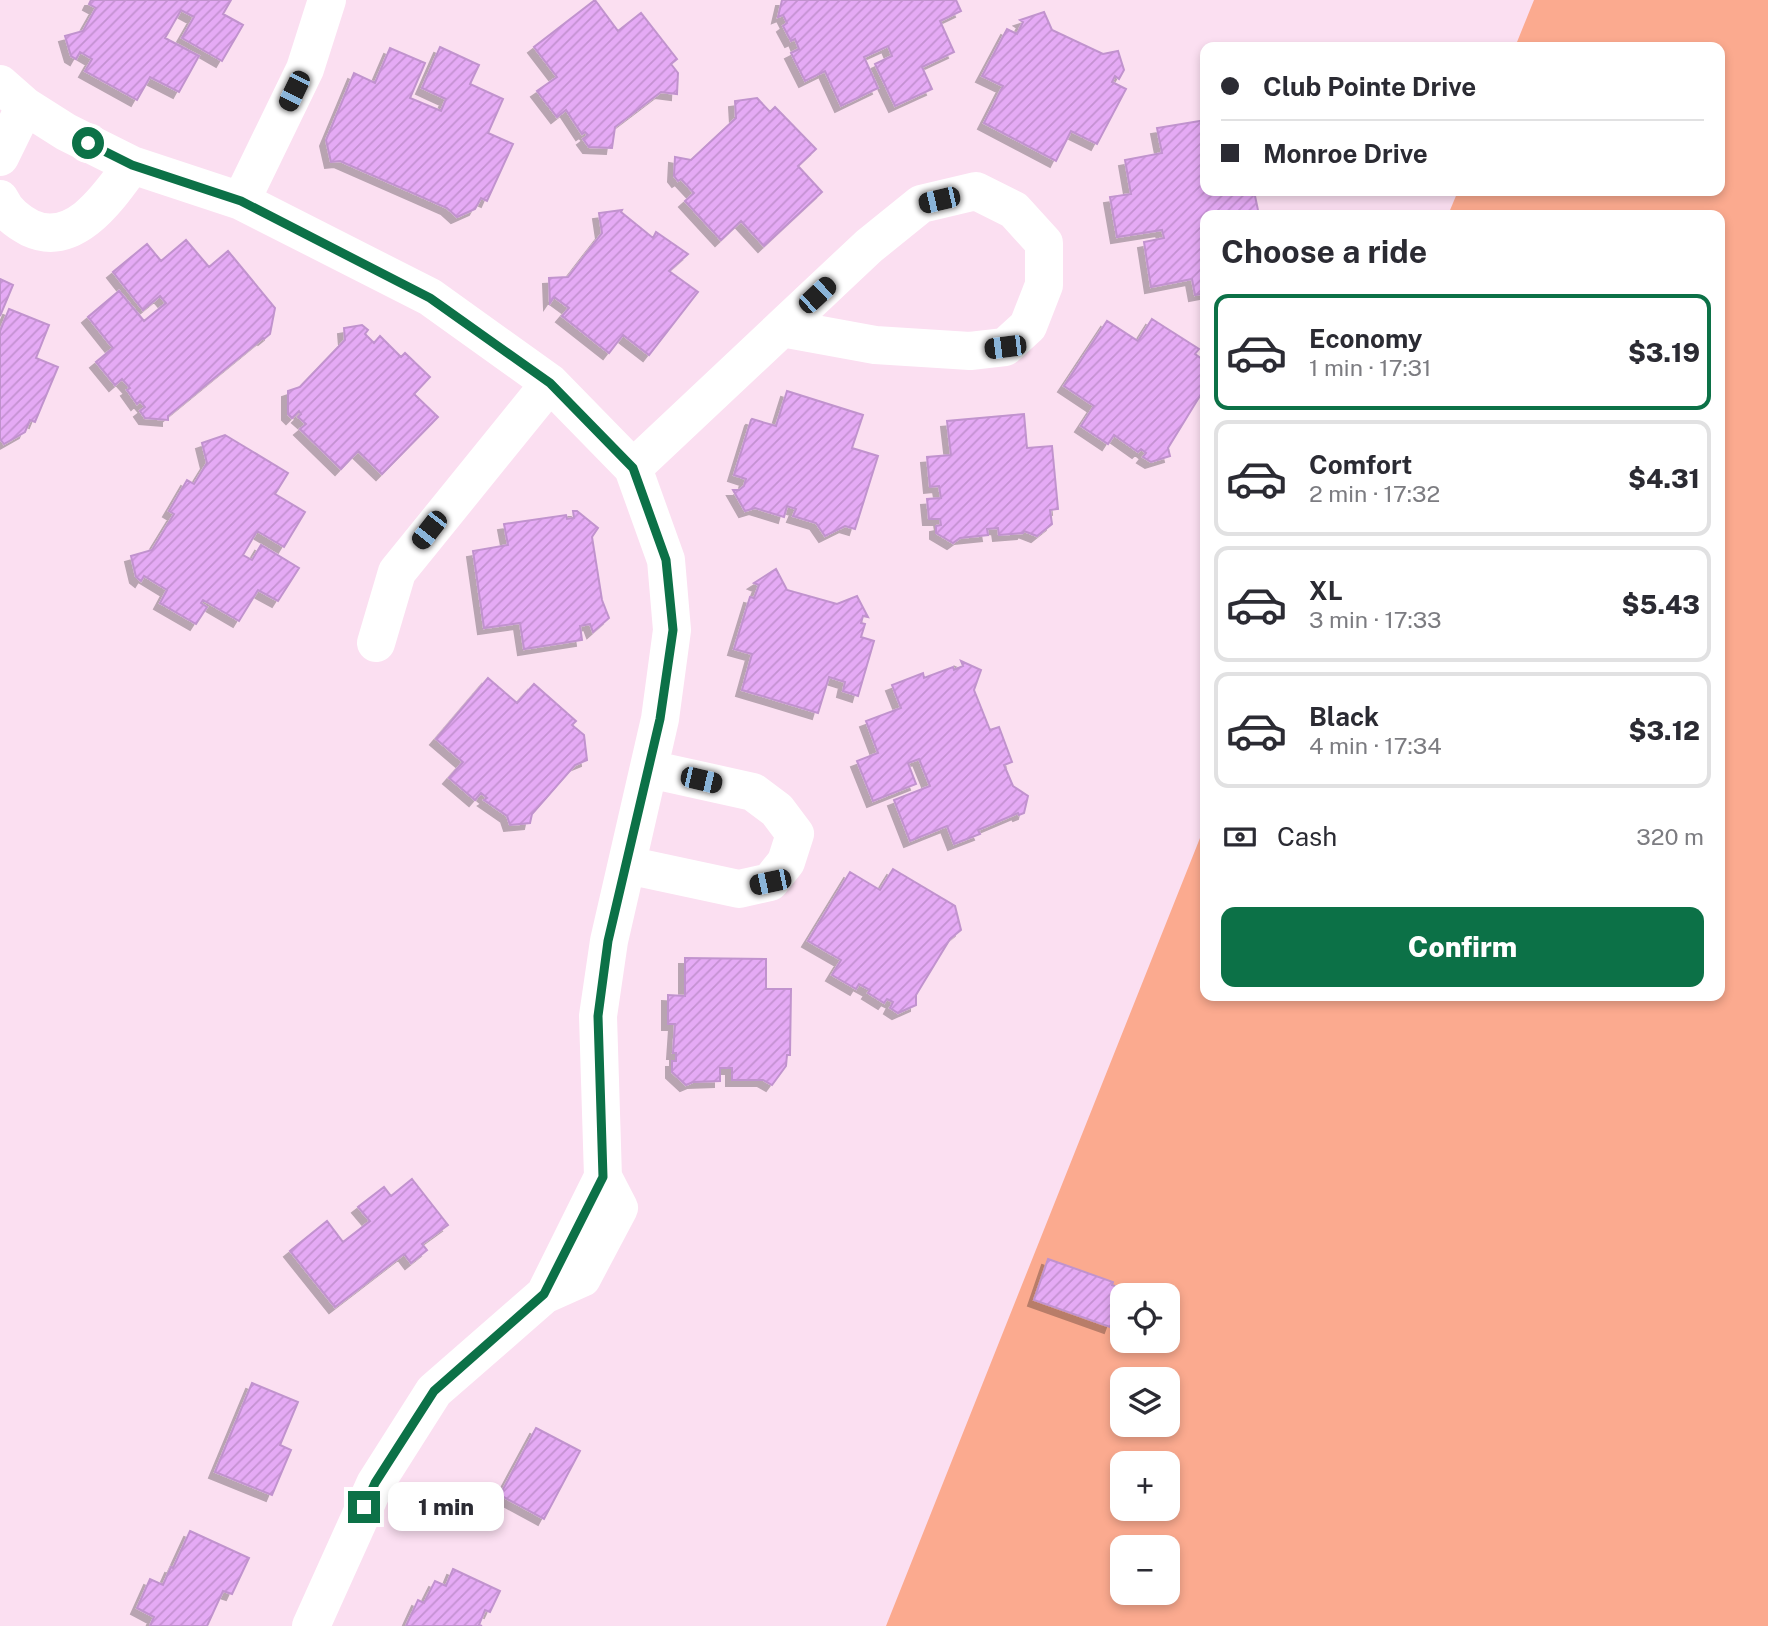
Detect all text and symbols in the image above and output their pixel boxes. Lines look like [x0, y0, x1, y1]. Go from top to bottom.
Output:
car [276, 68, 313, 114]
text: Club Pointe Drive [1263, 71, 1476, 102]
route start [72, 127, 104, 159]
text: Monroe Drive [1263, 138, 1428, 169]
car [917, 185, 962, 215]
text: Choose a ride [1221, 233, 1427, 270]
car [795, 273, 840, 317]
icon: car [1225, 321, 1288, 384]
text: Economy [1309, 323, 1422, 354]
car [983, 334, 1028, 360]
text: $3.19 [1628, 337, 1700, 368]
text: 1 min · 17:31 [1309, 354, 1431, 381]
icon: car [1225, 447, 1288, 510]
text: Comfort [1309, 449, 1412, 480]
text: $4.31 [1628, 463, 1700, 494]
text: 2 min · 17:32 [1309, 480, 1440, 507]
car [408, 507, 451, 553]
icon: car [1225, 573, 1288, 636]
text: XL [1309, 575, 1343, 606]
text: $5.43 [1621, 589, 1700, 620]
text: 3 min · 17:33 [1309, 606, 1442, 633]
icon: car [1225, 699, 1288, 762]
text: Black [1309, 701, 1379, 732]
text: $3.12 [1628, 715, 1700, 746]
text: 4 min · 17:34 [1309, 732, 1442, 759]
car [679, 765, 724, 795]
icon: cash [1221, 818, 1259, 856]
text: Cash [1277, 821, 1337, 852]
text: 320 m [1636, 823, 1704, 850]
car [748, 867, 793, 897]
button: Confirm [1221, 907, 1704, 987]
map controls [1110, 1283, 1180, 1605]
button: locate [1110, 1283, 1180, 1353]
button: layers [1110, 1367, 1180, 1437]
button: + [1110, 1451, 1180, 1521]
callout: 1 min [388, 1482, 504, 1532]
route end [348, 1491, 380, 1523]
text: 1 min [418, 1493, 474, 1520]
button: − [1110, 1535, 1180, 1605]

